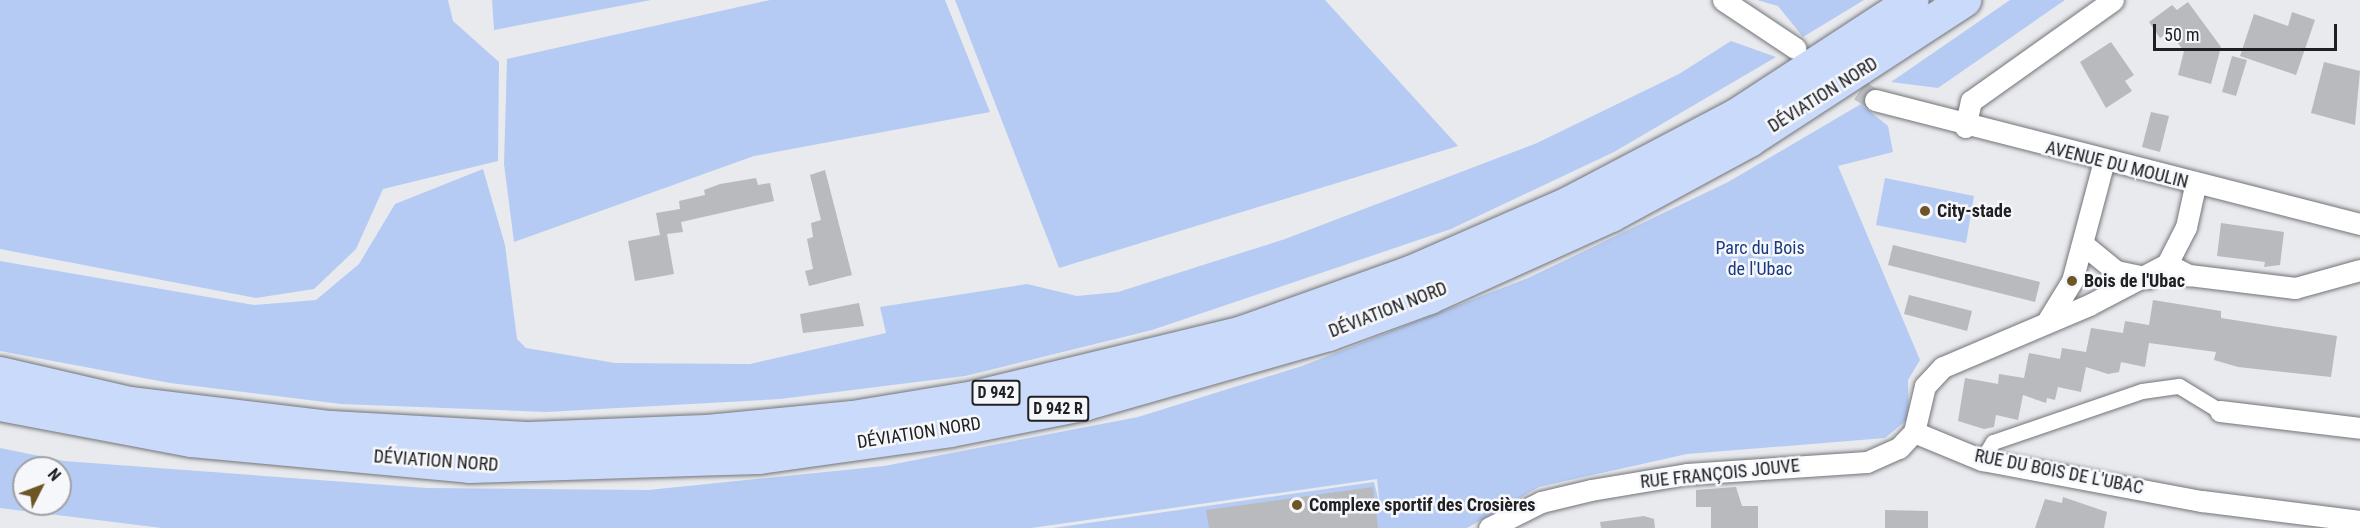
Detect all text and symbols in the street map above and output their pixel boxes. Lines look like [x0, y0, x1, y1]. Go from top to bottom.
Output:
scale bar [2156, 12, 2340, 50]
text: 50 m [2164, 24, 2199, 45]
street label: DÉVIATION NORD [1764, 53, 1882, 137]
street label: AVENUE DU MOULIN [2043, 137, 2191, 193]
place label: City-stade [1937, 200, 2012, 222]
marker: City-stade [1918, 204, 1932, 218]
park label: Parc du Bois de l'Ubac [1715, 238, 1805, 280]
place label: Bois de l'Ubac [2084, 270, 2185, 292]
marker: Bois de l'Ubac [2065, 274, 2079, 288]
street label: DÉVIATION NORD [1326, 278, 1450, 342]
road number: D 942 [970, 380, 1022, 406]
road number: D 942 R [1026, 396, 1090, 422]
street label: DÉVIATION NORD [856, 413, 982, 453]
street label: RUE DU BOIS DE L'UBAC [1973, 445, 2145, 499]
street label: DÉVIATION NORD [373, 446, 499, 476]
street label: RUE FRANÇOIS JOUVE [1639, 455, 1801, 493]
north arrow [12, 456, 72, 516]
text: N [44, 465, 65, 485]
place label: Complexe sportif des Crosières [1309, 494, 1536, 516]
marker: Complexe sportif des Crosières [1290, 498, 1304, 512]

